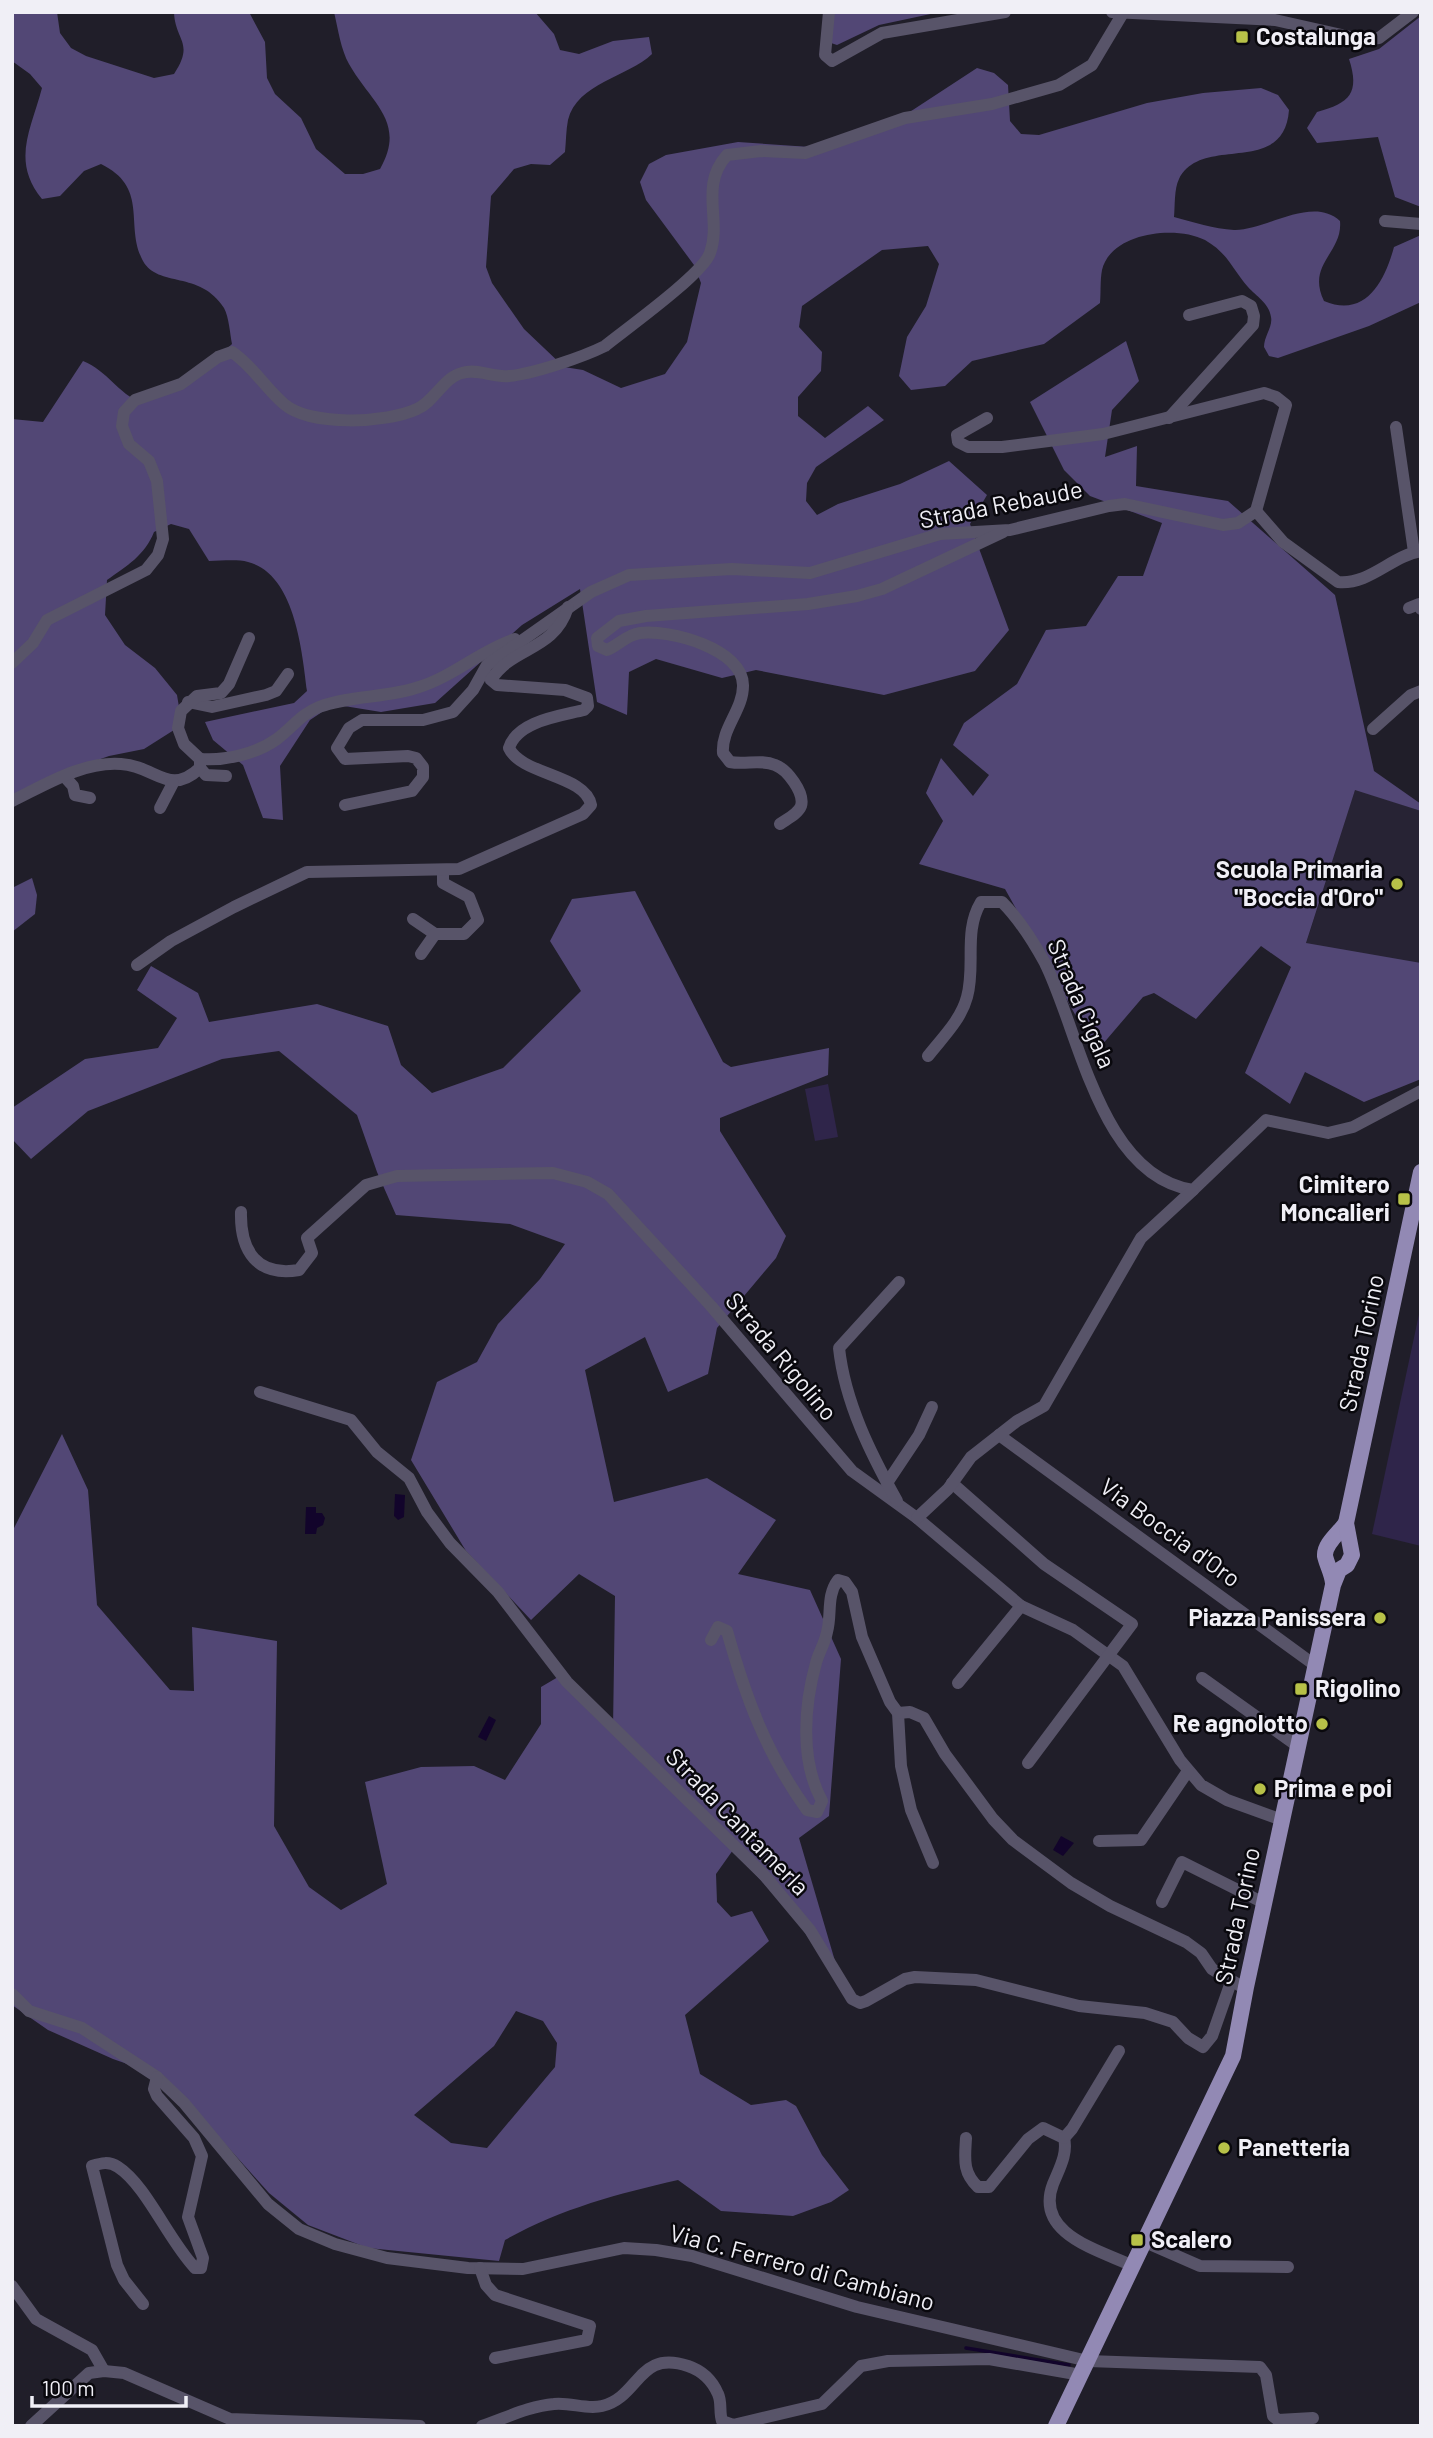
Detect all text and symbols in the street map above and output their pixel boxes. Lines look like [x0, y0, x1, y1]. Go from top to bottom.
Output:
place label: Costalunga [1256, 21, 1376, 50]
marker: Costalunga [1234, 29, 1250, 45]
street label: Strada Rebaude [917, 474, 1085, 534]
place label: Scuola Primaria "Boccia d'Oro" [1216, 854, 1383, 911]
marker: Scuola Primaria "Boccia d'Oro" [1389, 876, 1405, 892]
street label: Strada Cigala [1042, 934, 1123, 1072]
place label: Cimitero Moncalieri [1280, 1169, 1390, 1226]
marker: Cimitero Moncalieri [1396, 1191, 1412, 1207]
street label: Strada Torino [1332, 1271, 1389, 1414]
street label: Strada Rigolino [720, 1286, 844, 1426]
street label: Via Boccia d'Oro [1095, 1471, 1247, 1592]
place label: Piazza Panissera [1188, 1602, 1366, 1631]
marker: Piazza Panissera [1372, 1610, 1388, 1626]
place label: Rigolino [1315, 1673, 1401, 1702]
marker: Rigolino [1293, 1681, 1309, 1697]
place label: Re agnolotto [1173, 1708, 1308, 1737]
marker: Re agnolotto [1314, 1716, 1330, 1732]
street label: Strada Cantamerla [660, 1741, 816, 1901]
place label: Prima e poi [1274, 1773, 1392, 1802]
marker: Prima e poi [1252, 1781, 1268, 1797]
street label: Strada Torino [1208, 1844, 1265, 1987]
place label: Panetteria [1238, 2132, 1350, 2161]
marker: Panetteria [1216, 2140, 1232, 2156]
street label: Via C. Ferrero di Cambiano [667, 2217, 938, 2316]
place label: Scalero [1151, 2224, 1232, 2253]
marker: Scalero [1129, 2232, 1145, 2248]
scale bar [32, 2364, 186, 2408]
text: 100 m [42, 2375, 95, 2400]

